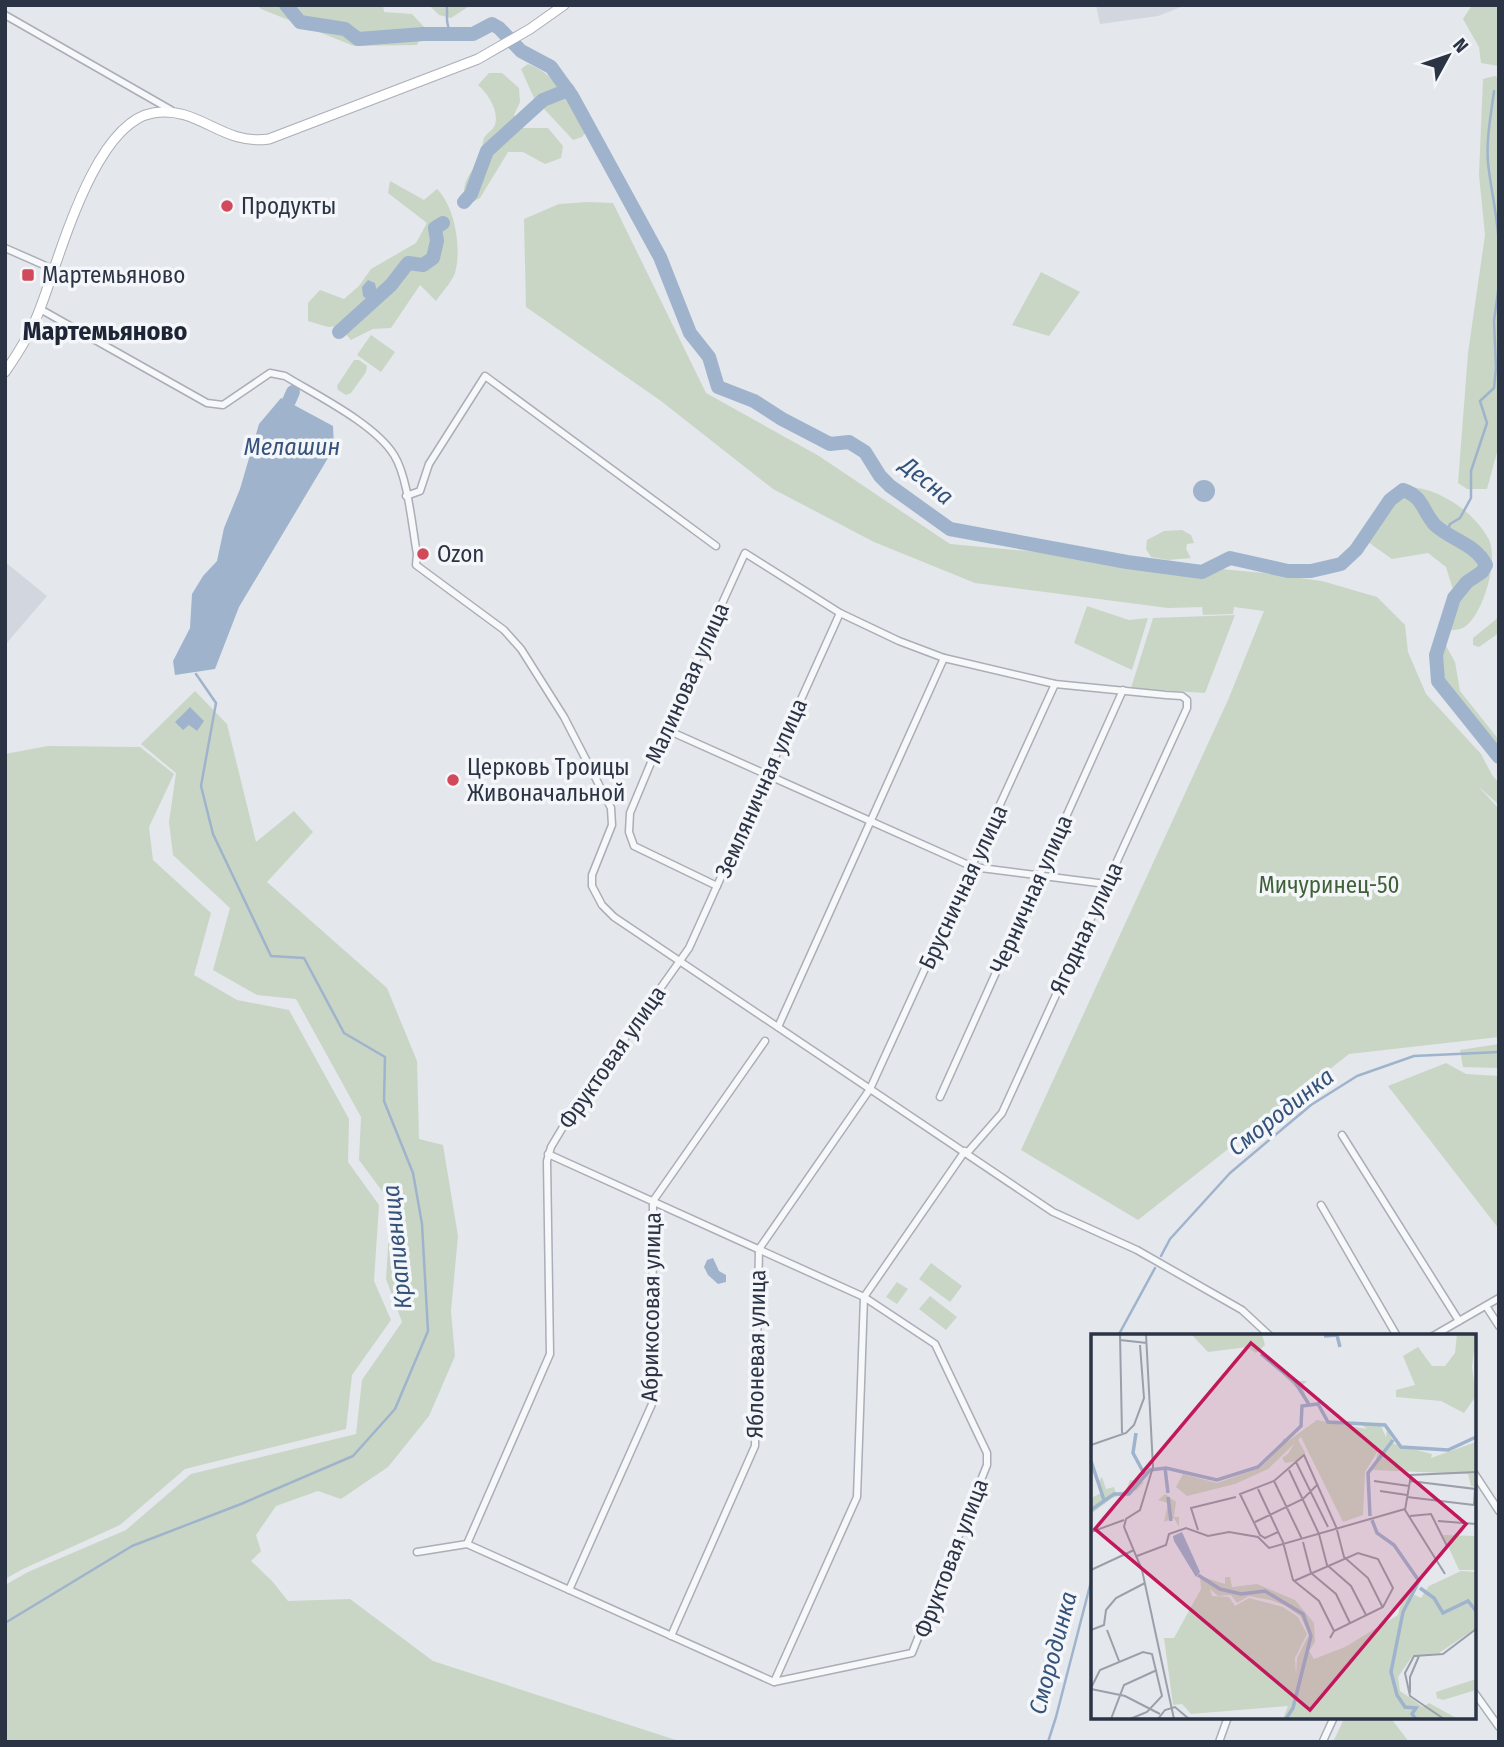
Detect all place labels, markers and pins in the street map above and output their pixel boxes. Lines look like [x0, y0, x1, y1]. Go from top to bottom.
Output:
place label: Продукты [241, 192, 336, 220]
marker: Продукты [219, 198, 235, 214]
place label: Мартемьяново [42, 261, 185, 289]
marker: Мартемьяново [20, 267, 36, 283]
place label: Ozon [437, 540, 484, 568]
marker: Ozon [415, 546, 431, 562]
place label: Церковь Троицы Живоначальной [467, 753, 630, 807]
marker: Церковь Троицы Живоначальной [445, 772, 461, 788]

